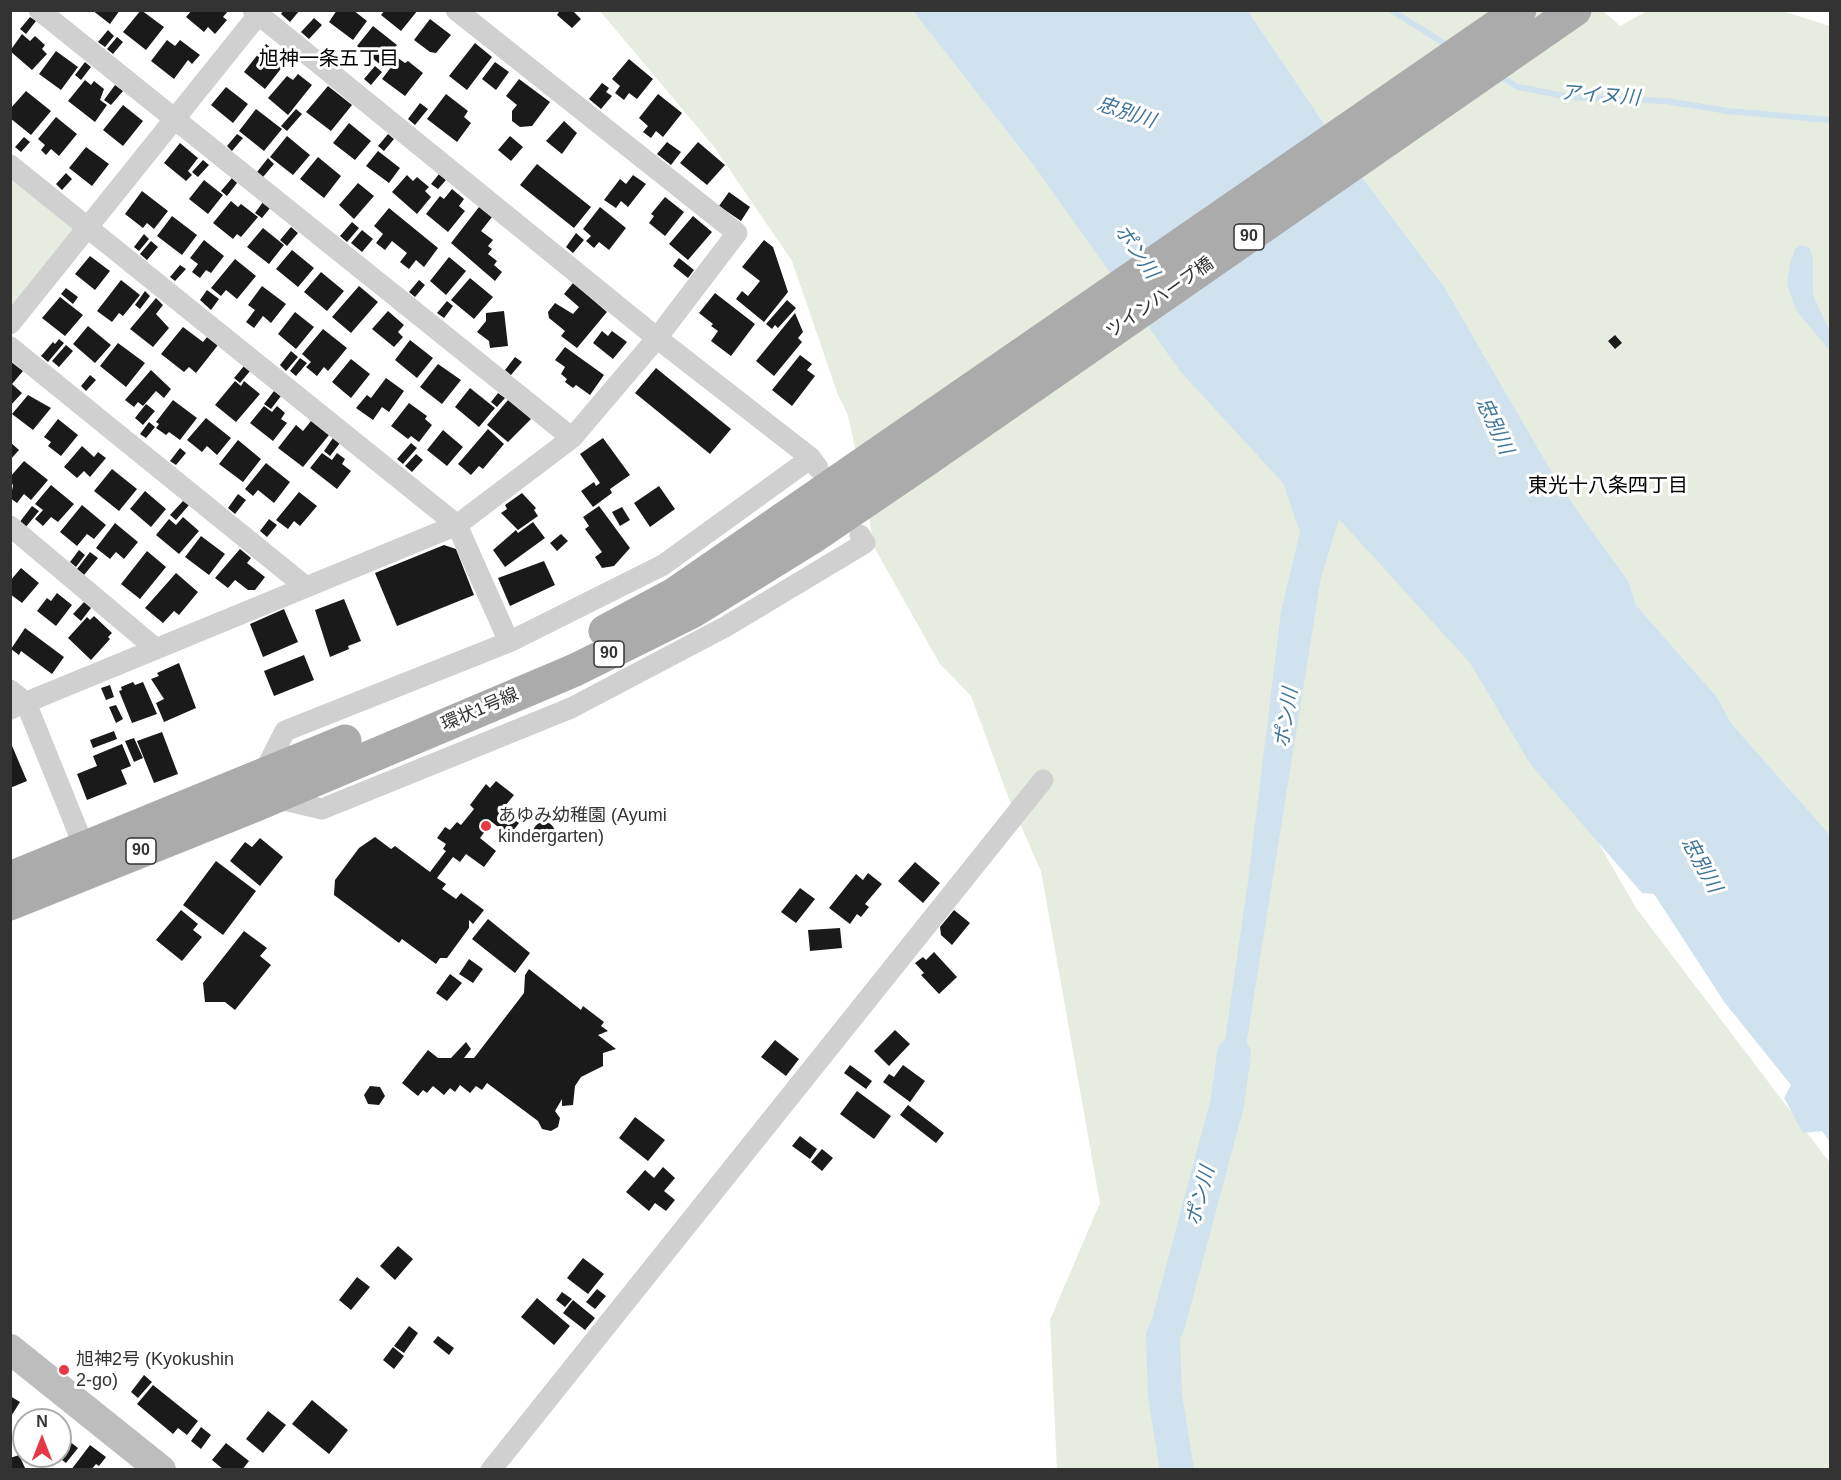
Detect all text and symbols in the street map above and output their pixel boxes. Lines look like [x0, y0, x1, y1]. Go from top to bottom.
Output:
district label: 旭神一条五丁目 [259, 47, 399, 71]
water label: アイヌ川 [1559, 81, 1641, 111]
water label: 忠別川 [1094, 92, 1158, 134]
water label: ポン川 [1109, 221, 1163, 283]
road number: 90 [1234, 224, 1264, 250]
street label: ツインハープ橋 [1102, 253, 1218, 343]
water label: 忠別川 [1470, 394, 1518, 458]
district label: 東光十八条四丁目 [1528, 474, 1688, 498]
road number: 90 [594, 641, 624, 667]
street label: 環状1号線 [438, 684, 522, 736]
water label: ポン川 [1270, 686, 1304, 750]
place label: あゆみ幼稚園 (Ayumi kindergarten) [498, 805, 667, 848]
marker: あゆみ幼稚園 (Ayumi kindergarten) [479, 819, 493, 833]
water label: 忠別川 [1676, 833, 1726, 897]
road number: 90 [126, 838, 156, 864]
water label: ポン川 [1182, 1164, 1220, 1228]
place label: 旭神2号 (Kyokushin 2-go) [76, 1349, 234, 1392]
marker: 旭神2号 (Kyokushin 2-go) [57, 1363, 71, 1377]
north arrow [12, 1408, 72, 1468]
text: N [36, 1413, 48, 1430]

